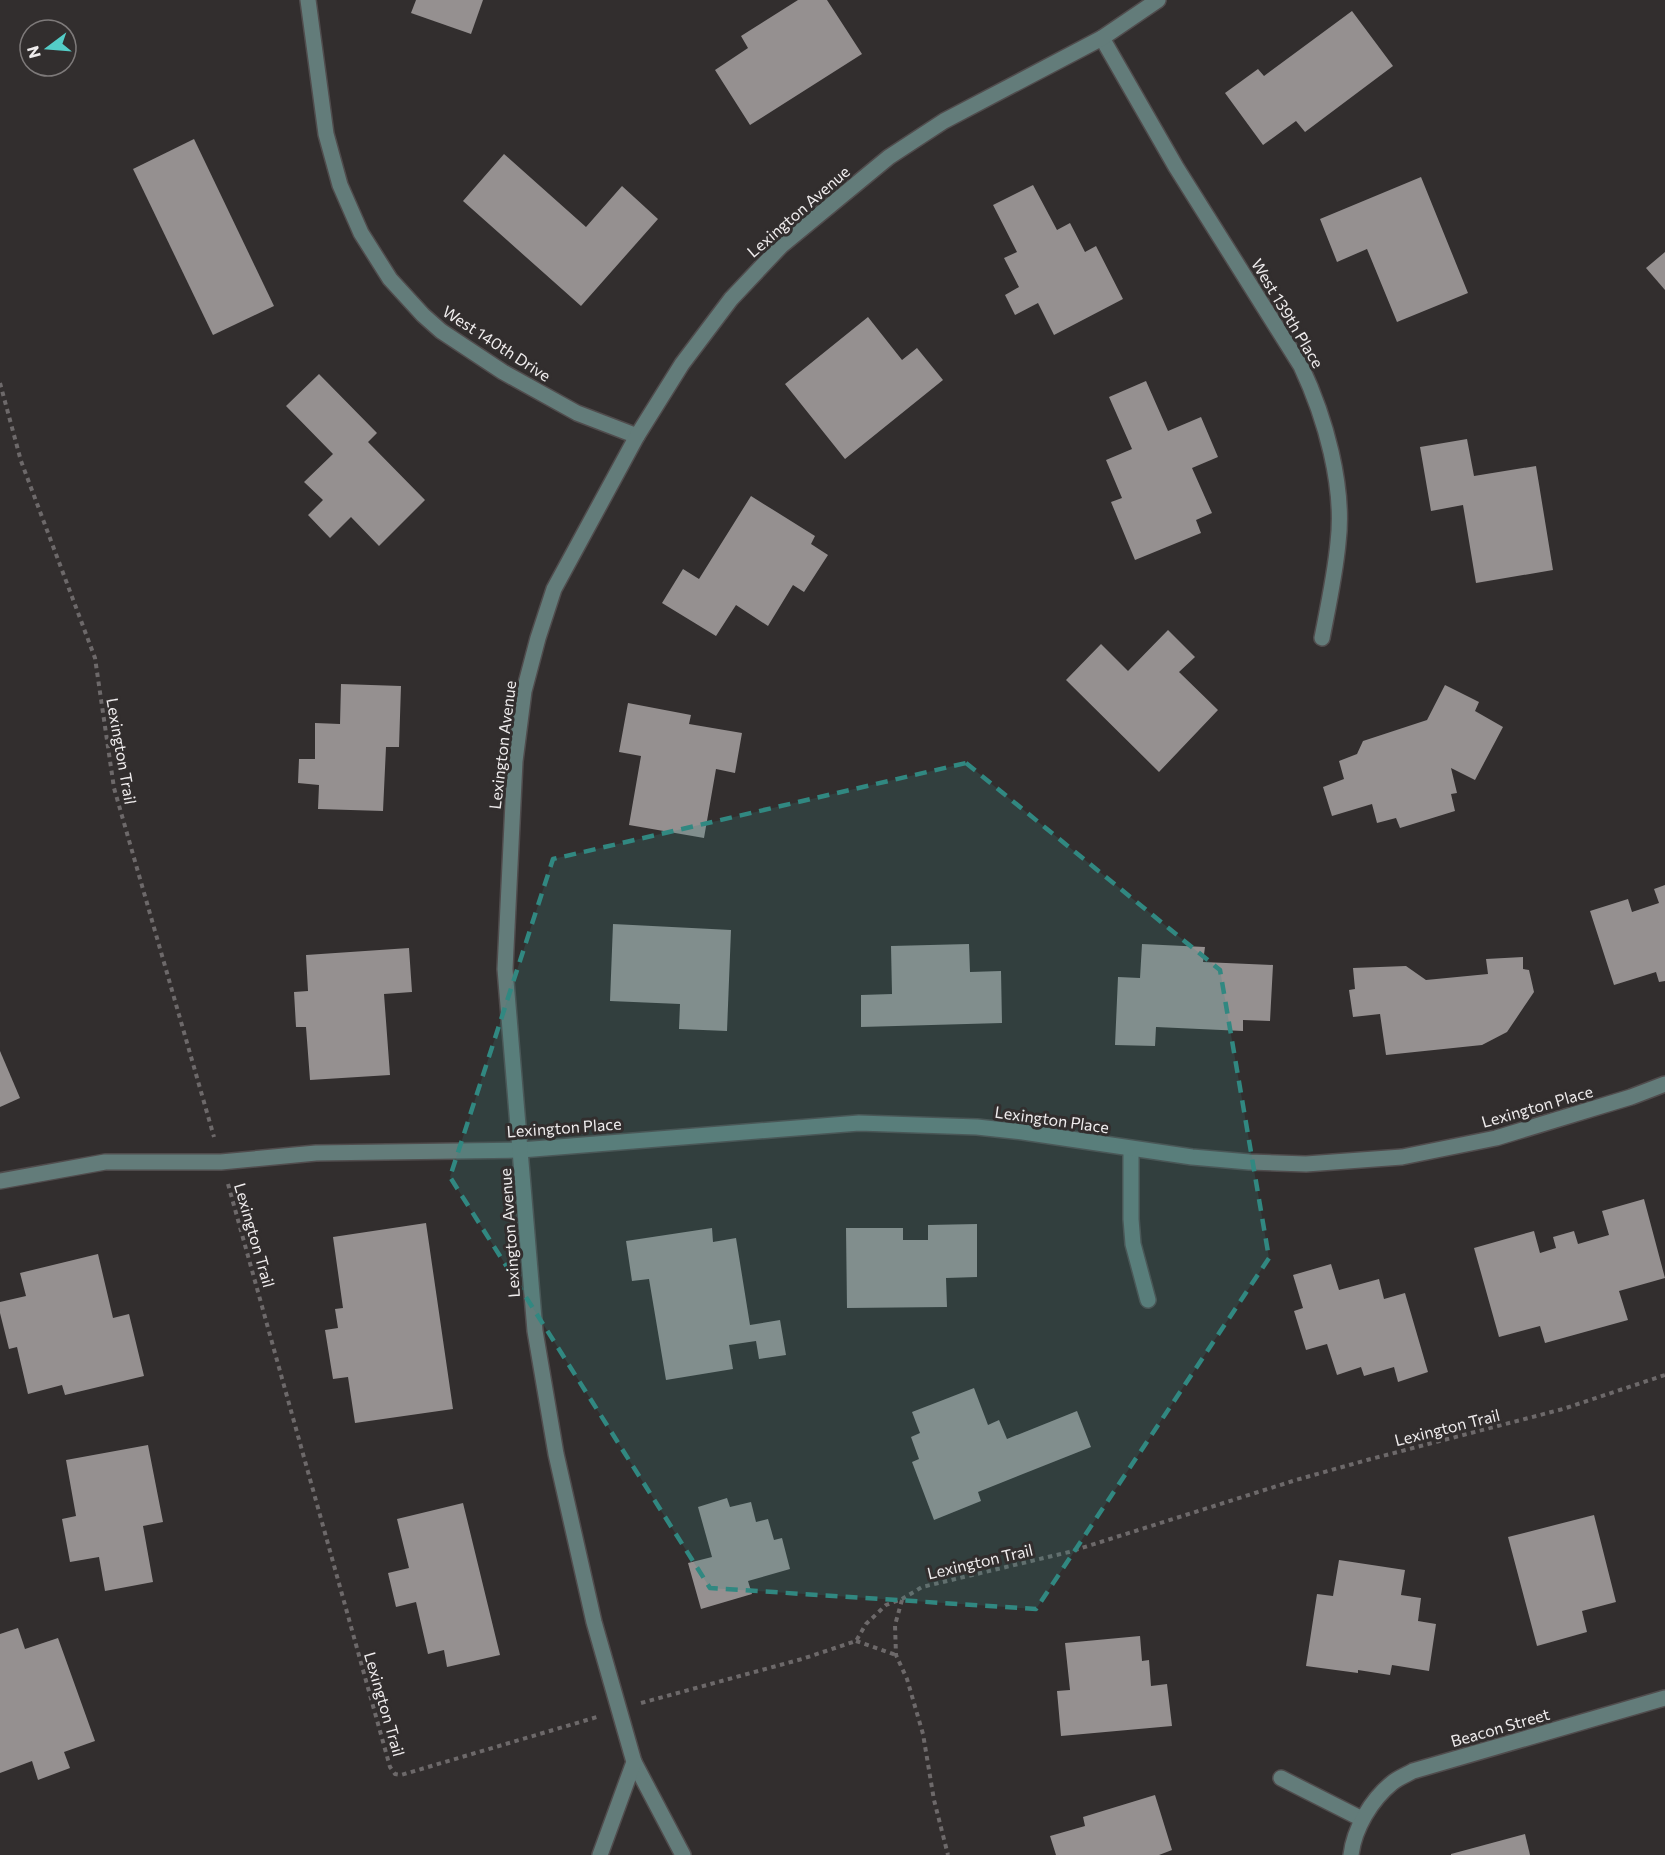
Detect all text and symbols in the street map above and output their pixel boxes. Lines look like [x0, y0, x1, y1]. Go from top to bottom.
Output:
north arrow [18, 18, 78, 78]
text: N [22, 44, 44, 61]
street label: Lexington Avenue [743, 161, 853, 261]
street label: West 139th Place [1248, 255, 1328, 371]
street label: West 140th Drive [439, 301, 555, 385]
street label: Lexington Avenue [485, 680, 519, 810]
street label: Lexington Trail [103, 696, 141, 806]
street label: Lexington Place [1479, 1081, 1595, 1131]
street label: Lexington Place [994, 1102, 1110, 1136]
street label: Lexington Place [506, 1114, 622, 1140]
street label: Lexington Avenue [495, 1168, 523, 1298]
street label: Lexington Trail [231, 1180, 279, 1290]
street label: Lexington Trail [1392, 1405, 1502, 1449]
street label: Lexington Trail [925, 1540, 1035, 1582]
street label: Lexington Trail [361, 1649, 409, 1759]
street label: Beacon Street [1448, 1704, 1552, 1750]

